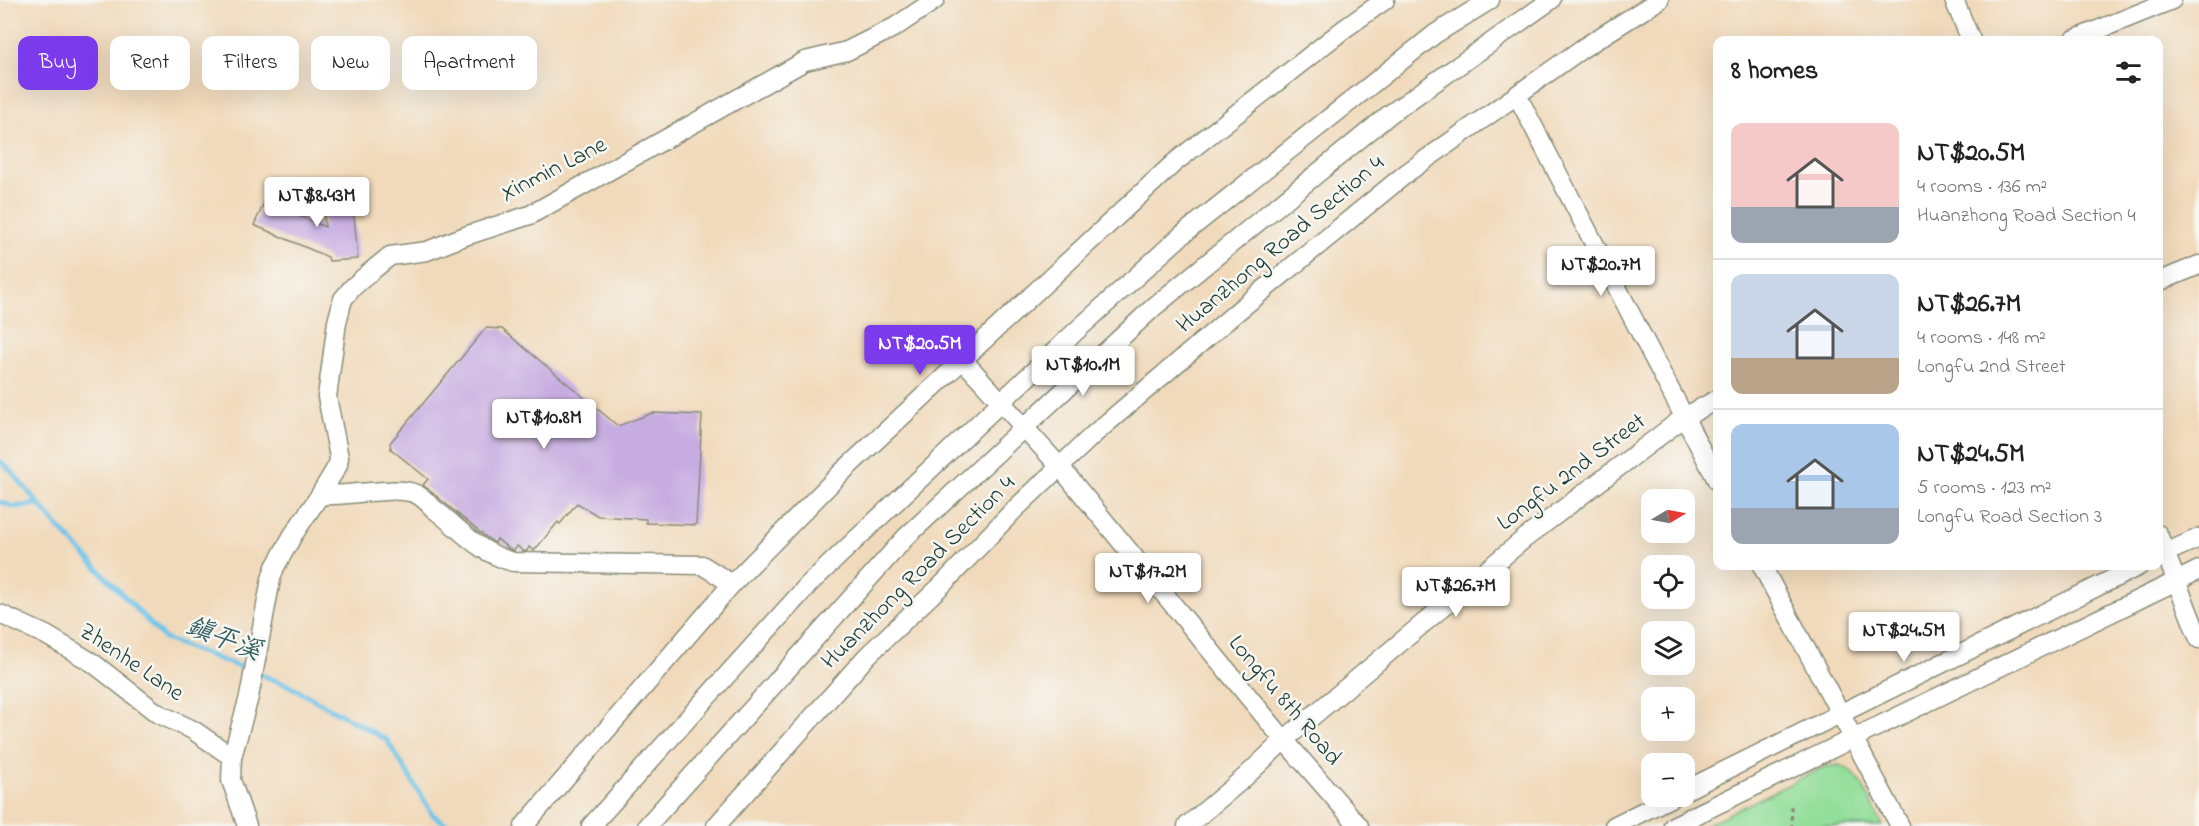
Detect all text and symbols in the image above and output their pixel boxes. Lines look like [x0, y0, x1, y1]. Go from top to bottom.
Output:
chip: Buy [18, 36, 98, 90]
chip: Rent [110, 36, 190, 90]
chip: Filters [202, 36, 299, 90]
chip: New [311, 36, 390, 90]
chip: Apartment [402, 36, 537, 90]
text: 8 homes [1731, 53, 1818, 91]
icon: filters [2112, 56, 2145, 89]
street label: Xinmin Lane [495, 128, 613, 212]
text: NT$20.5M [1917, 135, 2025, 173]
street label: Huanzhong Road Section 4 [1169, 147, 1393, 343]
icon: home [1779, 147, 1851, 219]
text: 4 rooms · 136 m² [1917, 173, 2047, 202]
pin: NT$8.43M [255, 177, 379, 228]
text: NT$8.43M [278, 182, 356, 211]
text: Huanzhong Road Section 4 [1917, 202, 2136, 231]
pin: NT$20.7M [1539, 246, 1663, 297]
text: NT$20.7M [1561, 251, 1641, 280]
text: NT$26.7M [1917, 286, 2021, 324]
icon: home [1779, 298, 1851, 370]
text: 4 rooms · 148 m² [1917, 324, 2046, 353]
pin: NT$20.5M [858, 325, 982, 376]
text: NT$20.5M [878, 330, 962, 359]
pin: NT$10.1M [1021, 346, 1145, 397]
text: NT$10.1M [1046, 351, 1120, 380]
text: Longfu 2nd Street [1917, 353, 2066, 382]
pin: NT$10.8M [482, 399, 606, 450]
text: NT$10.8M [506, 404, 582, 433]
street label: Longfu 2nd Street [1490, 405, 1654, 541]
text: NT$24.5M [1917, 436, 2025, 474]
icon: home [1779, 448, 1851, 520]
street label: Huanzhong Road Section 4 [814, 468, 1024, 678]
text: 5 rooms · 123 m² [1917, 474, 2051, 503]
north arrow [1641, 489, 1695, 543]
map controls [1641, 489, 1695, 807]
text: Longfu Road Section 3 [1917, 503, 2102, 532]
pin: NT$17.2M [1086, 553, 1210, 604]
button: locate [1641, 555, 1695, 609]
text: NT$17.2M [1109, 558, 1187, 587]
pin: NT$26.7M [1394, 567, 1518, 618]
text: NT$26.7M [1416, 572, 1496, 601]
water label: 鎮平溪 [180, 608, 268, 672]
pin: NT$24.5M [1842, 612, 1966, 663]
street label: Zhenhe Lane [71, 615, 191, 711]
text: NT$24.5M [1863, 617, 1945, 646]
button: layers [1641, 621, 1695, 675]
street label: Longfu 8th Road [1219, 628, 1350, 774]
button: + [1641, 687, 1695, 741]
button: − [1641, 753, 1695, 807]

